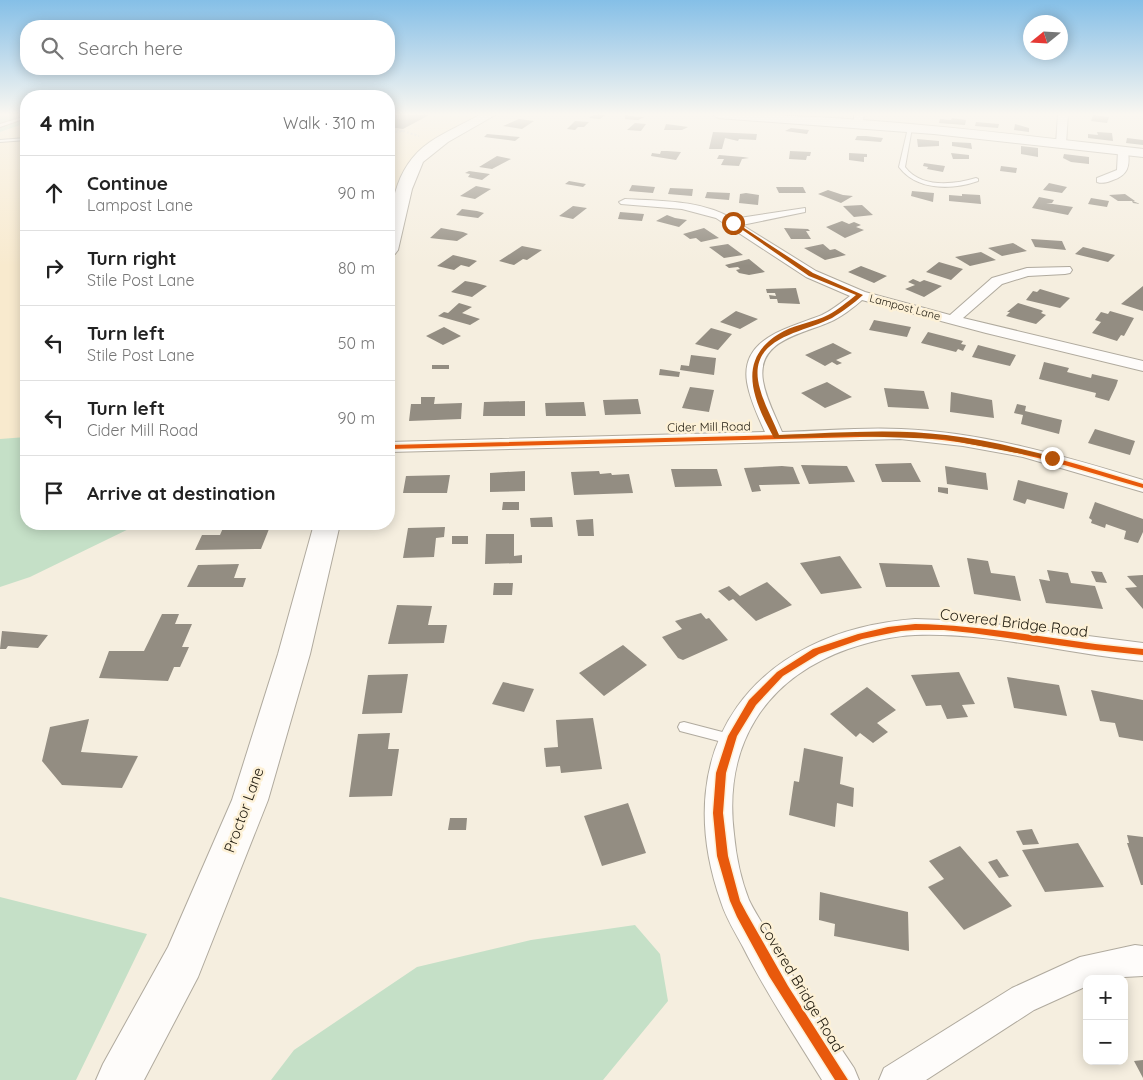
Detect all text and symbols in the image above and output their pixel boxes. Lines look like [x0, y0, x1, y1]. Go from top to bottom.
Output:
north arrow [1023, 15, 1068, 60]
search box [20, 20, 395, 75]
icon: search [38, 34, 66, 62]
text: Search here [78, 36, 183, 60]
text: 4 min [40, 110, 95, 136]
text: Walk · 310 m [283, 113, 375, 133]
text: Continue [87, 171, 168, 195]
icon: ahead [40, 179, 68, 207]
text: 90 m [338, 183, 375, 203]
text: Lampost Lane [87, 195, 193, 215]
route start [722, 212, 745, 235]
text: Turn right [87, 246, 176, 270]
icon: right [40, 254, 68, 282]
text: 80 m [338, 258, 375, 278]
text: Stile Post Lane [87, 270, 195, 290]
street label: Lampost Lane [868, 291, 942, 323]
text: Turn left [87, 321, 165, 345]
icon: left [40, 329, 68, 357]
text: 50 m [338, 333, 375, 353]
text: Stile Post Lane [87, 345, 195, 365]
text: Turn left [87, 396, 165, 420]
icon: left [40, 404, 68, 432]
text: 90 m [338, 408, 375, 428]
street label: Cider Mill Road [667, 418, 751, 435]
text: Cider Mill Road [87, 420, 198, 440]
route end [1041, 447, 1064, 470]
icon: arrive [40, 479, 68, 507]
text: Arrive at destination [87, 481, 276, 505]
street label: Covered Bridge Road [939, 604, 1089, 641]
street label: Proctor Lane [219, 765, 268, 855]
street label: Covered Bridge Road [755, 918, 848, 1055]
map controls [1083, 975, 1128, 1065]
button: + [1083, 975, 1128, 1020]
button: − [1083, 1020, 1128, 1065]

